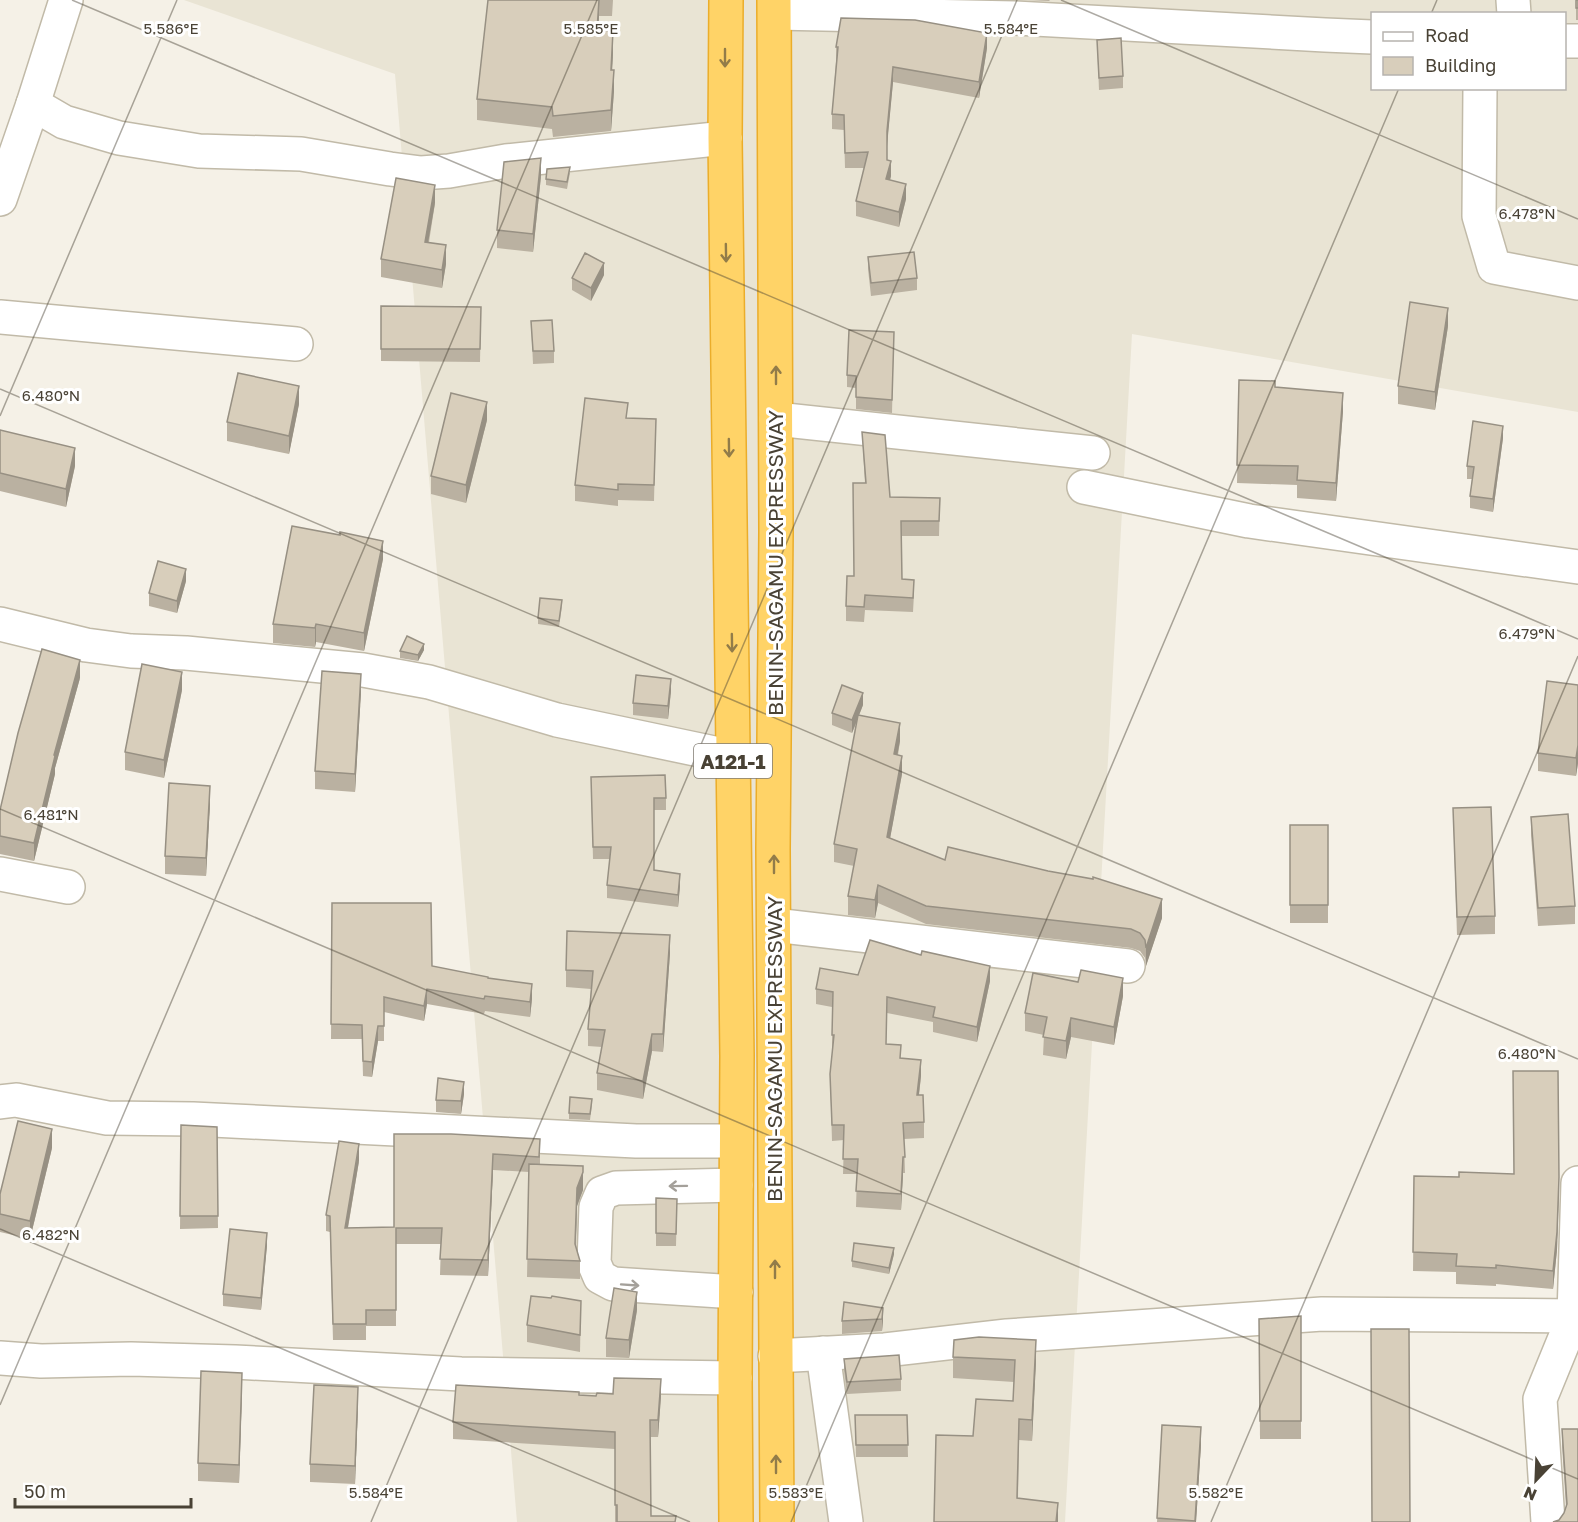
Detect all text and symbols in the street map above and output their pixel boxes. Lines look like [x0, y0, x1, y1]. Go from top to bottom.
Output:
legend [1371, 12, 1566, 90]
text: 5.586°E [143, 19, 199, 37]
text: 5.585°E [564, 19, 618, 37]
text: 5.584°E [984, 19, 1038, 37]
text: Road [1425, 24, 1469, 46]
one-way arrow [719, 48, 731, 68]
text: Building [1425, 54, 1496, 76]
text: 6.478°N [1498, 204, 1556, 222]
one-way arrow [721, 243, 732, 263]
one-way arrow [770, 365, 782, 385]
text: 6.480°N [22, 386, 80, 404]
street label: BENIN-SAGAMU EXPRESSWAY [762, 410, 788, 716]
one-way arrow [723, 438, 735, 458]
text: 6.479°N [1498, 624, 1556, 642]
one-way arrow [726, 633, 737, 653]
road number: A121-1 [694, 744, 772, 778]
text: 6.481°N [23, 805, 79, 823]
one-way arrow [768, 854, 780, 874]
street label: BENIN-SAGAMU EXPRESSWAY [761, 896, 787, 1202]
text: 6.480°N [1498, 1044, 1556, 1062]
one-way arrow [668, 1180, 688, 1192]
text: 6.482°N [22, 1225, 80, 1243]
one-way arrow [769, 1259, 781, 1279]
one-way arrow [619, 1280, 639, 1291]
north arrow [1506, 1450, 1566, 1510]
one-way arrow [770, 1454, 782, 1474]
scale bar [15, 1471, 190, 1509]
text: 50 m [24, 1480, 66, 1502]
text: N [1521, 1482, 1540, 1505]
text: 5.584°E [349, 1483, 403, 1501]
text: 5.583°E [769, 1483, 823, 1501]
text: 5.582°E [1189, 1483, 1243, 1501]

